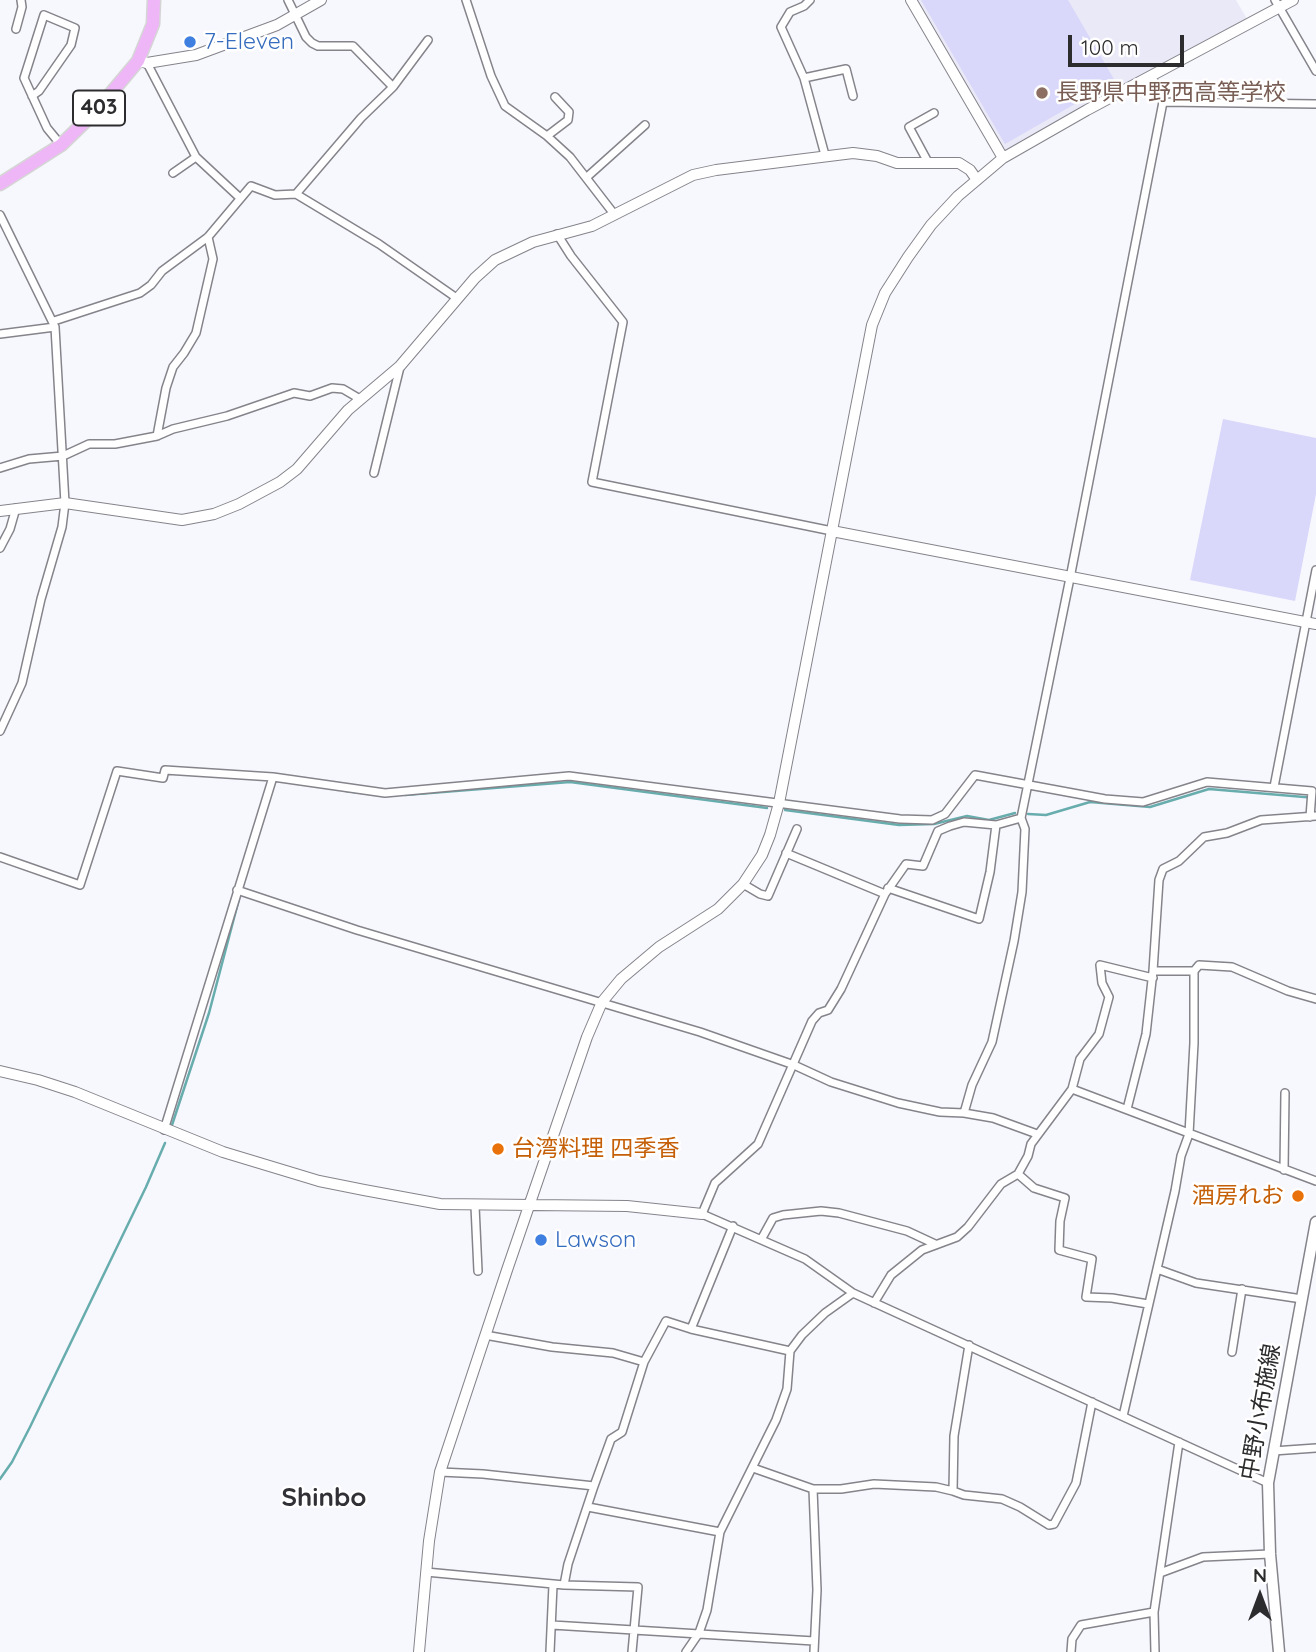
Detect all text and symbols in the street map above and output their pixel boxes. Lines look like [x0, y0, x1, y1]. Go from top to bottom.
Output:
scale bar [1071, 21, 1186, 65]
place label: 7-Eleven [204, 28, 294, 56]
marker: 7-Eleven [182, 34, 198, 50]
text: 100 m [1081, 34, 1139, 60]
place label: 長野県中野西高等学校 [1056, 79, 1286, 107]
marker: 長野県中野西高等学校 [1034, 85, 1050, 101]
road number: 403 [73, 90, 125, 126]
place label: 台湾料理 四季香 [512, 1135, 679, 1163]
marker: 台湾料理 四季香 [490, 1141, 506, 1157]
place label: 酒房れお [1192, 1182, 1284, 1210]
marker: 酒房れお [1290, 1188, 1306, 1204]
place label: Lawson [555, 1226, 636, 1254]
marker: Lawson [533, 1232, 549, 1248]
street label: 中野小布施線 [1235, 1342, 1287, 1482]
district label: Shinbo [282, 1482, 366, 1514]
north arrow [1225, 1561, 1295, 1631]
text: N [1253, 1563, 1267, 1587]

